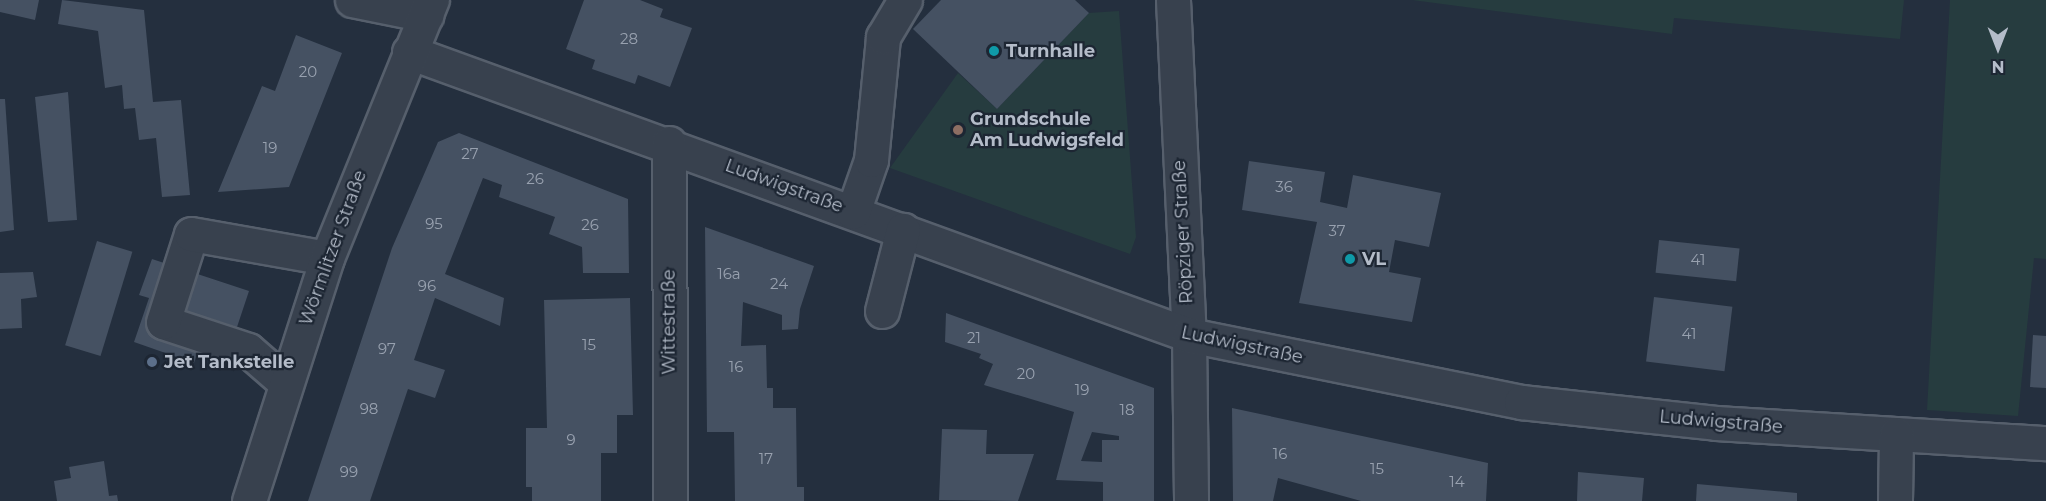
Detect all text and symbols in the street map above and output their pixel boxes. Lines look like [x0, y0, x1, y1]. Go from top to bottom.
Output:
north arrow [1968, 18, 2028, 78]
house number: 28 [620, 30, 638, 48]
place label: Turnhalle [1006, 40, 1095, 62]
marker: Turnhalle [987, 44, 1001, 58]
text: N [1992, 57, 2004, 76]
house number: 20 [299, 63, 317, 81]
place label: Grundschule Am Ludwigsfeld [970, 109, 1124, 152]
marker: Grundschule Am Ludwigsfeld [951, 123, 965, 137]
house number: 19 [263, 139, 277, 157]
house number: 27 [461, 145, 479, 163]
street label: Ludwigstraße [722, 155, 846, 217]
street label: Röpziger Straße [1168, 160, 1198, 304]
street label: Wörmlitzer Straße [295, 167, 371, 329]
house number: 26 [526, 170, 544, 188]
house number: 36 [1275, 178, 1293, 196]
house number: 95 [425, 215, 443, 233]
house number: 26 [581, 216, 599, 234]
house number: 37 [1328, 222, 1346, 240]
place label: VL [1362, 248, 1386, 270]
house number: 41 [1691, 251, 1705, 269]
marker: VL [1343, 252, 1357, 266]
house number: 16a [717, 265, 741, 283]
street label: Wittestraße [658, 269, 680, 375]
house number: 24 [770, 275, 788, 293]
house number: 96 [418, 277, 436, 295]
street label: Ludwigstraße [1179, 322, 1305, 368]
house number: 41 [1682, 325, 1696, 343]
house number: 21 [967, 329, 981, 347]
house number: 15 [582, 336, 596, 354]
house number: 97 [378, 340, 396, 358]
place label: Jet Tankstelle [164, 351, 294, 373]
marker: Jet Tankstelle [145, 355, 159, 369]
house number: 16 [729, 358, 743, 376]
house number: 20 [1017, 365, 1035, 383]
house number: 19 [1075, 381, 1089, 399]
house number: 98 [360, 400, 378, 418]
house number: 18 [1120, 401, 1134, 419]
street label: Ludwigstraße [1658, 406, 1784, 438]
house number: 9 [566, 431, 576, 449]
house number: 16 [1273, 445, 1287, 463]
house number: 17 [759, 450, 773, 468]
house number: 15 [1370, 460, 1384, 478]
house number: 99 [340, 463, 358, 481]
house number: 14 [1449, 473, 1465, 491]

